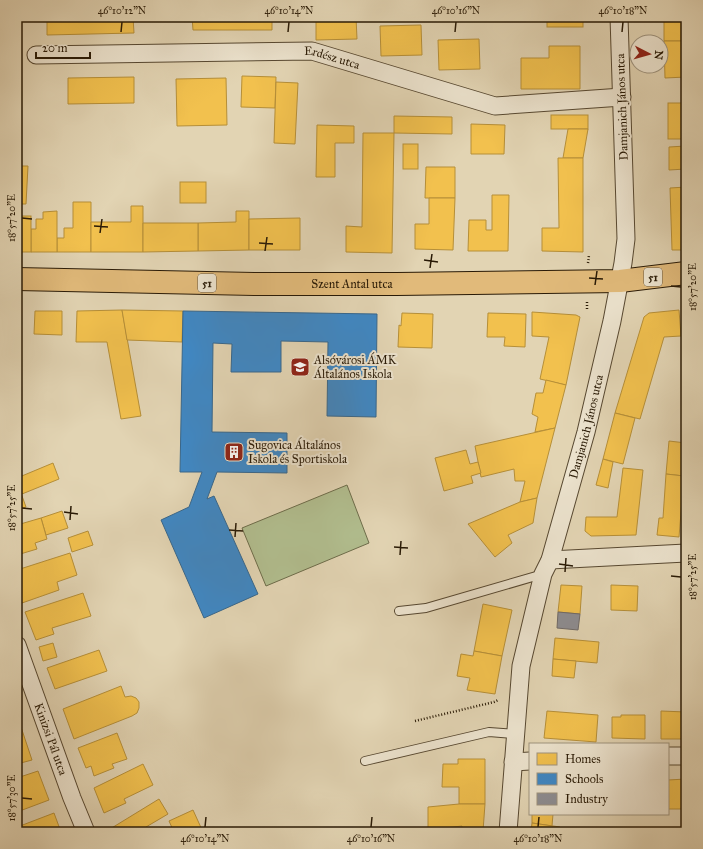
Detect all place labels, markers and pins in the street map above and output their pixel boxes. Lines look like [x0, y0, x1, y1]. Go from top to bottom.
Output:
place label: Alsóvárosi ÁMK Általános Iskola [313, 352, 397, 381]
school or university icon: Alsóvárosi ÁMK Általános Iskola [289, 356, 311, 378]
place label: Sugovica Általános Iskola és Sportiskola [248, 437, 348, 466]
building icon: Sugovica Általános Iskola és Sportiskola [223, 441, 245, 463]

